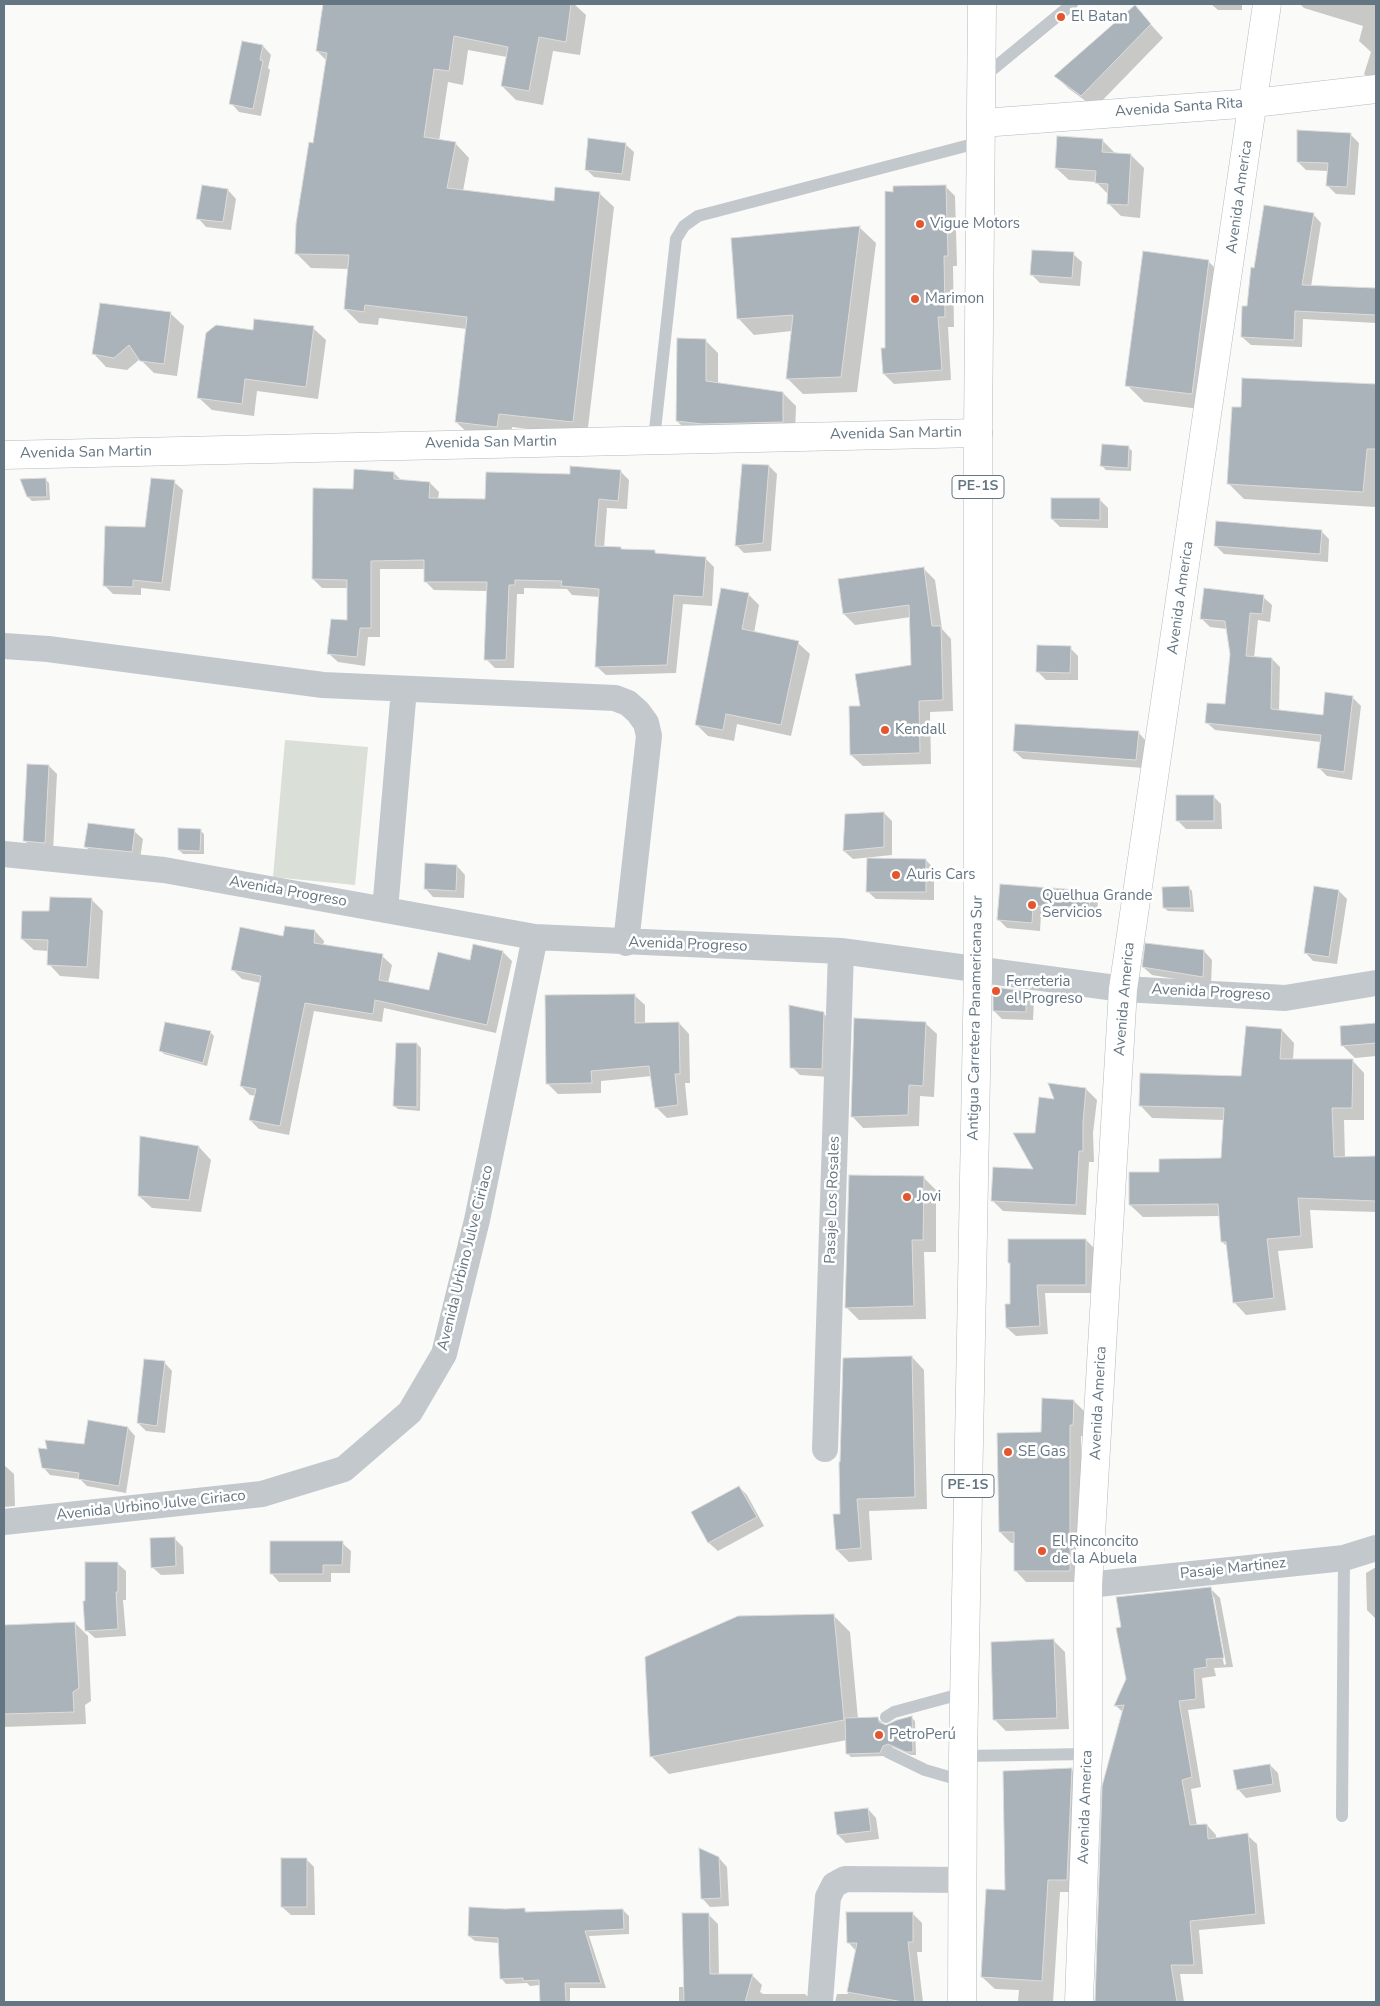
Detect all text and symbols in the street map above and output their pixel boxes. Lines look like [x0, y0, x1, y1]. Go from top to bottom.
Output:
place label: El Batan [1071, 8, 1128, 26]
marker: El Batan [1055, 11, 1067, 23]
street label: Avenida Santa Rita [1114, 95, 1244, 121]
street label: Avenida America [1223, 139, 1257, 255]
place label: Vigue Motors [930, 215, 1020, 233]
marker: Vigue Motors [914, 218, 926, 230]
place label: Marimon [925, 290, 984, 308]
marker: Marimon [909, 293, 921, 305]
street label: Avenida San Martin [830, 424, 962, 444]
street label: Avenida San Martin [425, 433, 557, 453]
street label: Avenida San Martin [20, 443, 152, 463]
road number: PE-1S [952, 476, 1004, 498]
street label: Avenida America [1164, 540, 1198, 656]
place label: Kendall [895, 721, 946, 739]
marker: Kendall [879, 724, 891, 736]
place label: Auris Cars [906, 866, 976, 884]
marker: Auris Cars [890, 869, 902, 881]
street label: Avenida Progreso [228, 873, 348, 911]
place label: Quelhua Grande Servicios [1042, 887, 1152, 922]
street label: Antigua Carretera Panamericana Sur [965, 895, 987, 1141]
marker: Quelhua Grande Servicios [1026, 899, 1038, 911]
street label: Avenida Progreso [628, 934, 748, 956]
street label: Avenida America [1111, 941, 1139, 1057]
place label: Ferreteria el Progreso [1006, 973, 1083, 1008]
street label: Avenida Progreso [1151, 981, 1271, 1005]
marker: Ferreteria el Progreso [990, 985, 1002, 997]
street label: Pasaje Los Rosales [822, 1136, 844, 1264]
street label: Avenida Urbino Julve Ciriaco [434, 1163, 498, 1353]
place label: Jovi [917, 1188, 941, 1206]
marker: Jovi [901, 1191, 913, 1203]
street label: Avenida America [1087, 1346, 1111, 1460]
place label: SE Gas [1018, 1443, 1066, 1461]
marker: SE Gas [1002, 1446, 1014, 1458]
road number: PE-1S [942, 1474, 994, 1498]
street label: Avenida Urbino Julve Ciriaco [55, 1487, 247, 1525]
place label: El Rinconcito de la Abuela [1052, 1533, 1139, 1568]
marker: El Rinconcito de la Abuela [1036, 1545, 1048, 1557]
street label: Pasaje Martinez [1179, 1554, 1287, 1584]
place label: PetroPerú [889, 1726, 956, 1744]
marker: PetroPerú [873, 1729, 885, 1741]
street label: Avenida America [1075, 1750, 1097, 1864]

